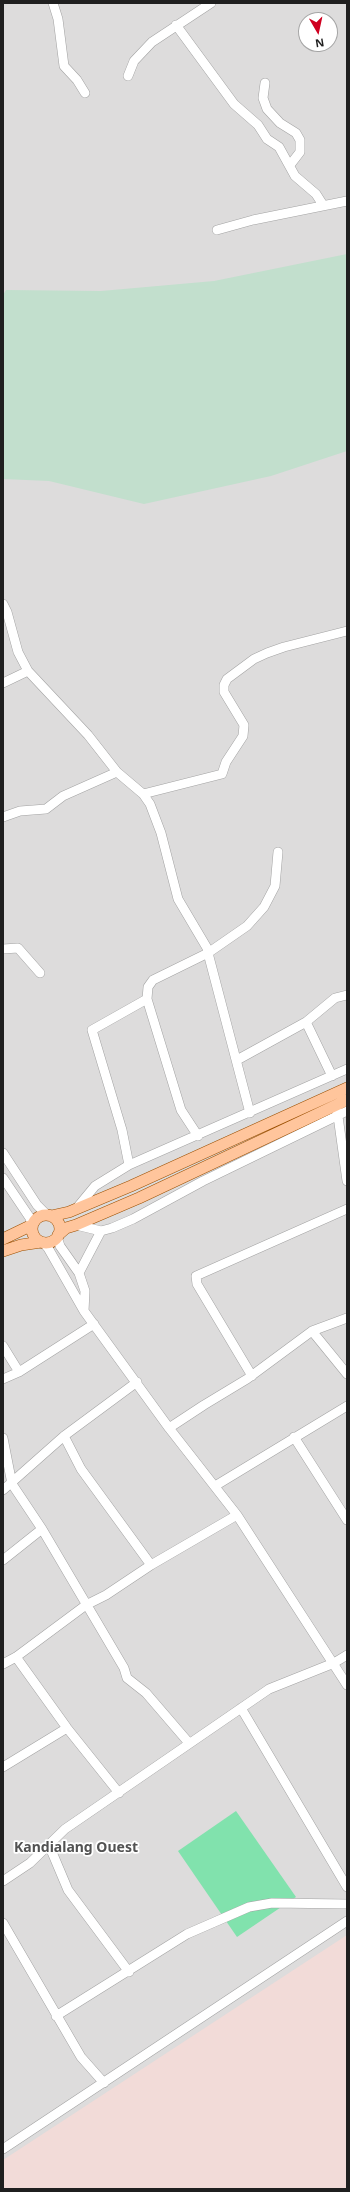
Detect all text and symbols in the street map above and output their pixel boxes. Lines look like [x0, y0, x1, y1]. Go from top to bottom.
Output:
north arrow [298, 12, 338, 52]
text: N [314, 35, 325, 51]
district label: Kandialang Ouest [14, 1840, 138, 1856]

